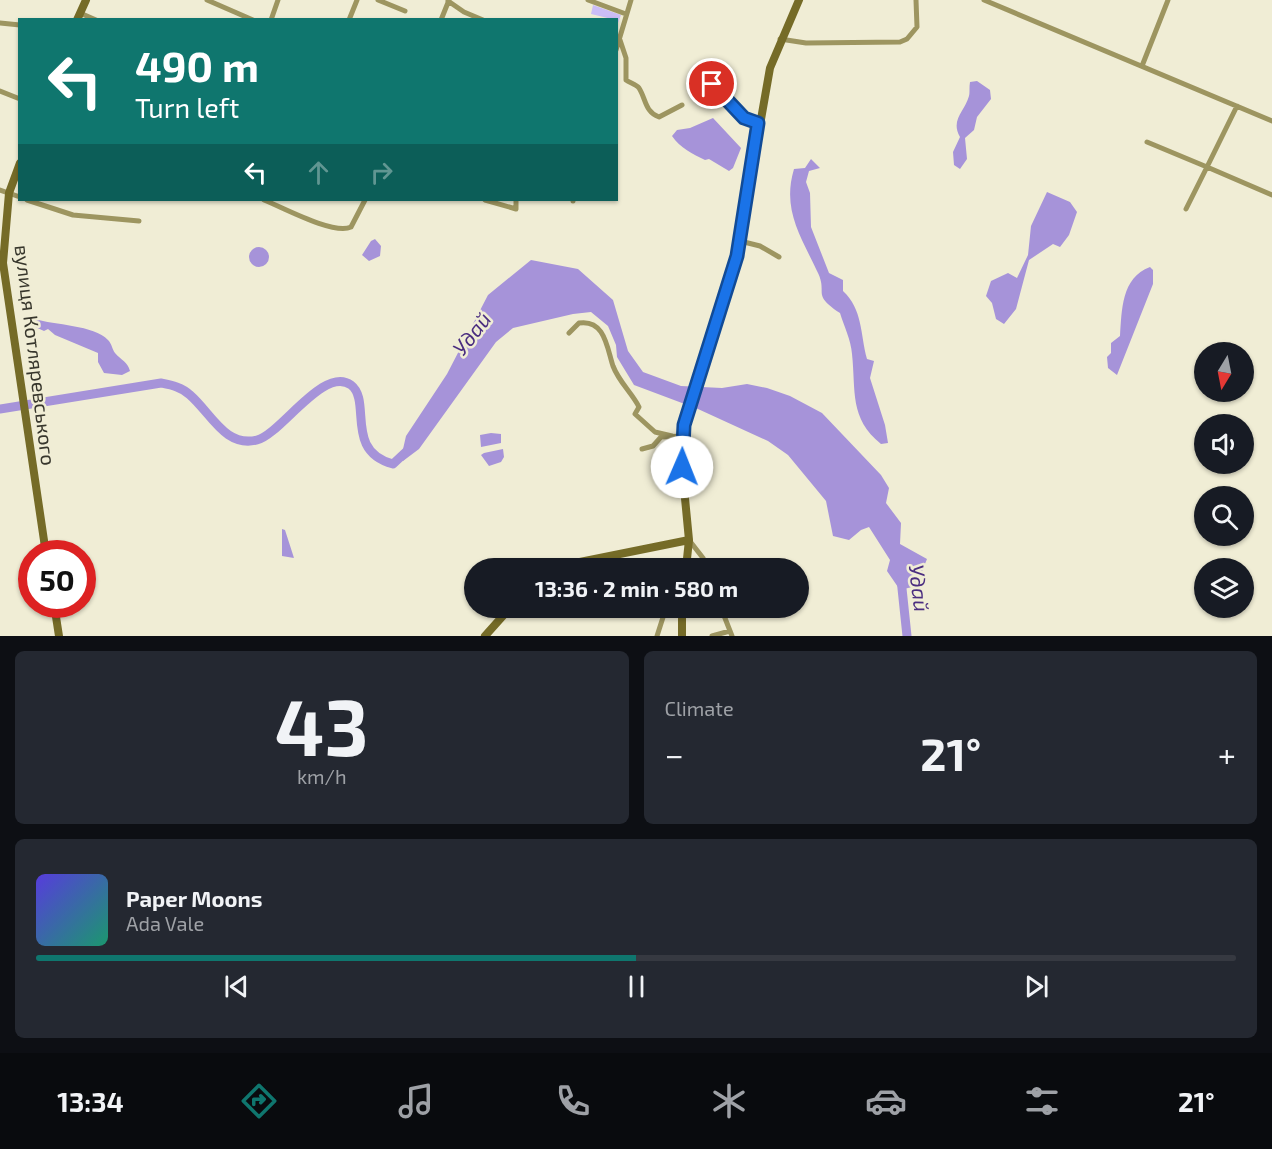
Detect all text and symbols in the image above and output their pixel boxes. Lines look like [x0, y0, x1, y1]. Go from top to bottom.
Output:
text: 490 m [135, 40, 259, 90]
icon: left [36, 42, 114, 120]
pin [686, 58, 737, 109]
icon: arrive [695, 67, 728, 100]
text: Turn left [135, 91, 239, 123]
icon: left [239, 156, 272, 189]
icon: ahead [302, 156, 335, 189]
icon: right [365, 156, 398, 189]
street label: вулиця Котляревського [10, 243, 61, 467]
water label: Удай [447, 307, 495, 359]
north arrow [1194, 342, 1254, 402]
map controls [1194, 342, 1254, 618]
button: sound [1194, 414, 1254, 474]
position arrow [650, 435, 714, 499]
button: search [1194, 486, 1254, 546]
speed limit sign: 50 [18, 540, 96, 618]
button: layers [1194, 558, 1254, 618]
water label: Удай [905, 563, 935, 613]
text: 13:36 · 2 min · 580 m [535, 575, 738, 601]
text: 43 [275, 678, 369, 772]
text: Climate [665, 696, 734, 720]
text: 21° [920, 726, 981, 780]
text: − [665, 734, 684, 774]
text: + [1218, 734, 1236, 774]
text: km/h [297, 764, 347, 788]
text: Paper Moons [126, 885, 262, 911]
text: Ada Vale [126, 911, 204, 935]
icon: previous [220, 970, 253, 1003]
icon: pause [620, 970, 653, 1003]
icon: next [1020, 970, 1053, 1003]
icon: directions [238, 1080, 280, 1122]
icon: music [395, 1080, 437, 1122]
icon: phone [552, 1080, 594, 1122]
icon: climate [708, 1080, 750, 1122]
icon: car [865, 1080, 907, 1122]
icon: filters [1021, 1080, 1063, 1122]
text: 13:34 [57, 1085, 124, 1117]
text: 21° [1178, 1085, 1215, 1117]

